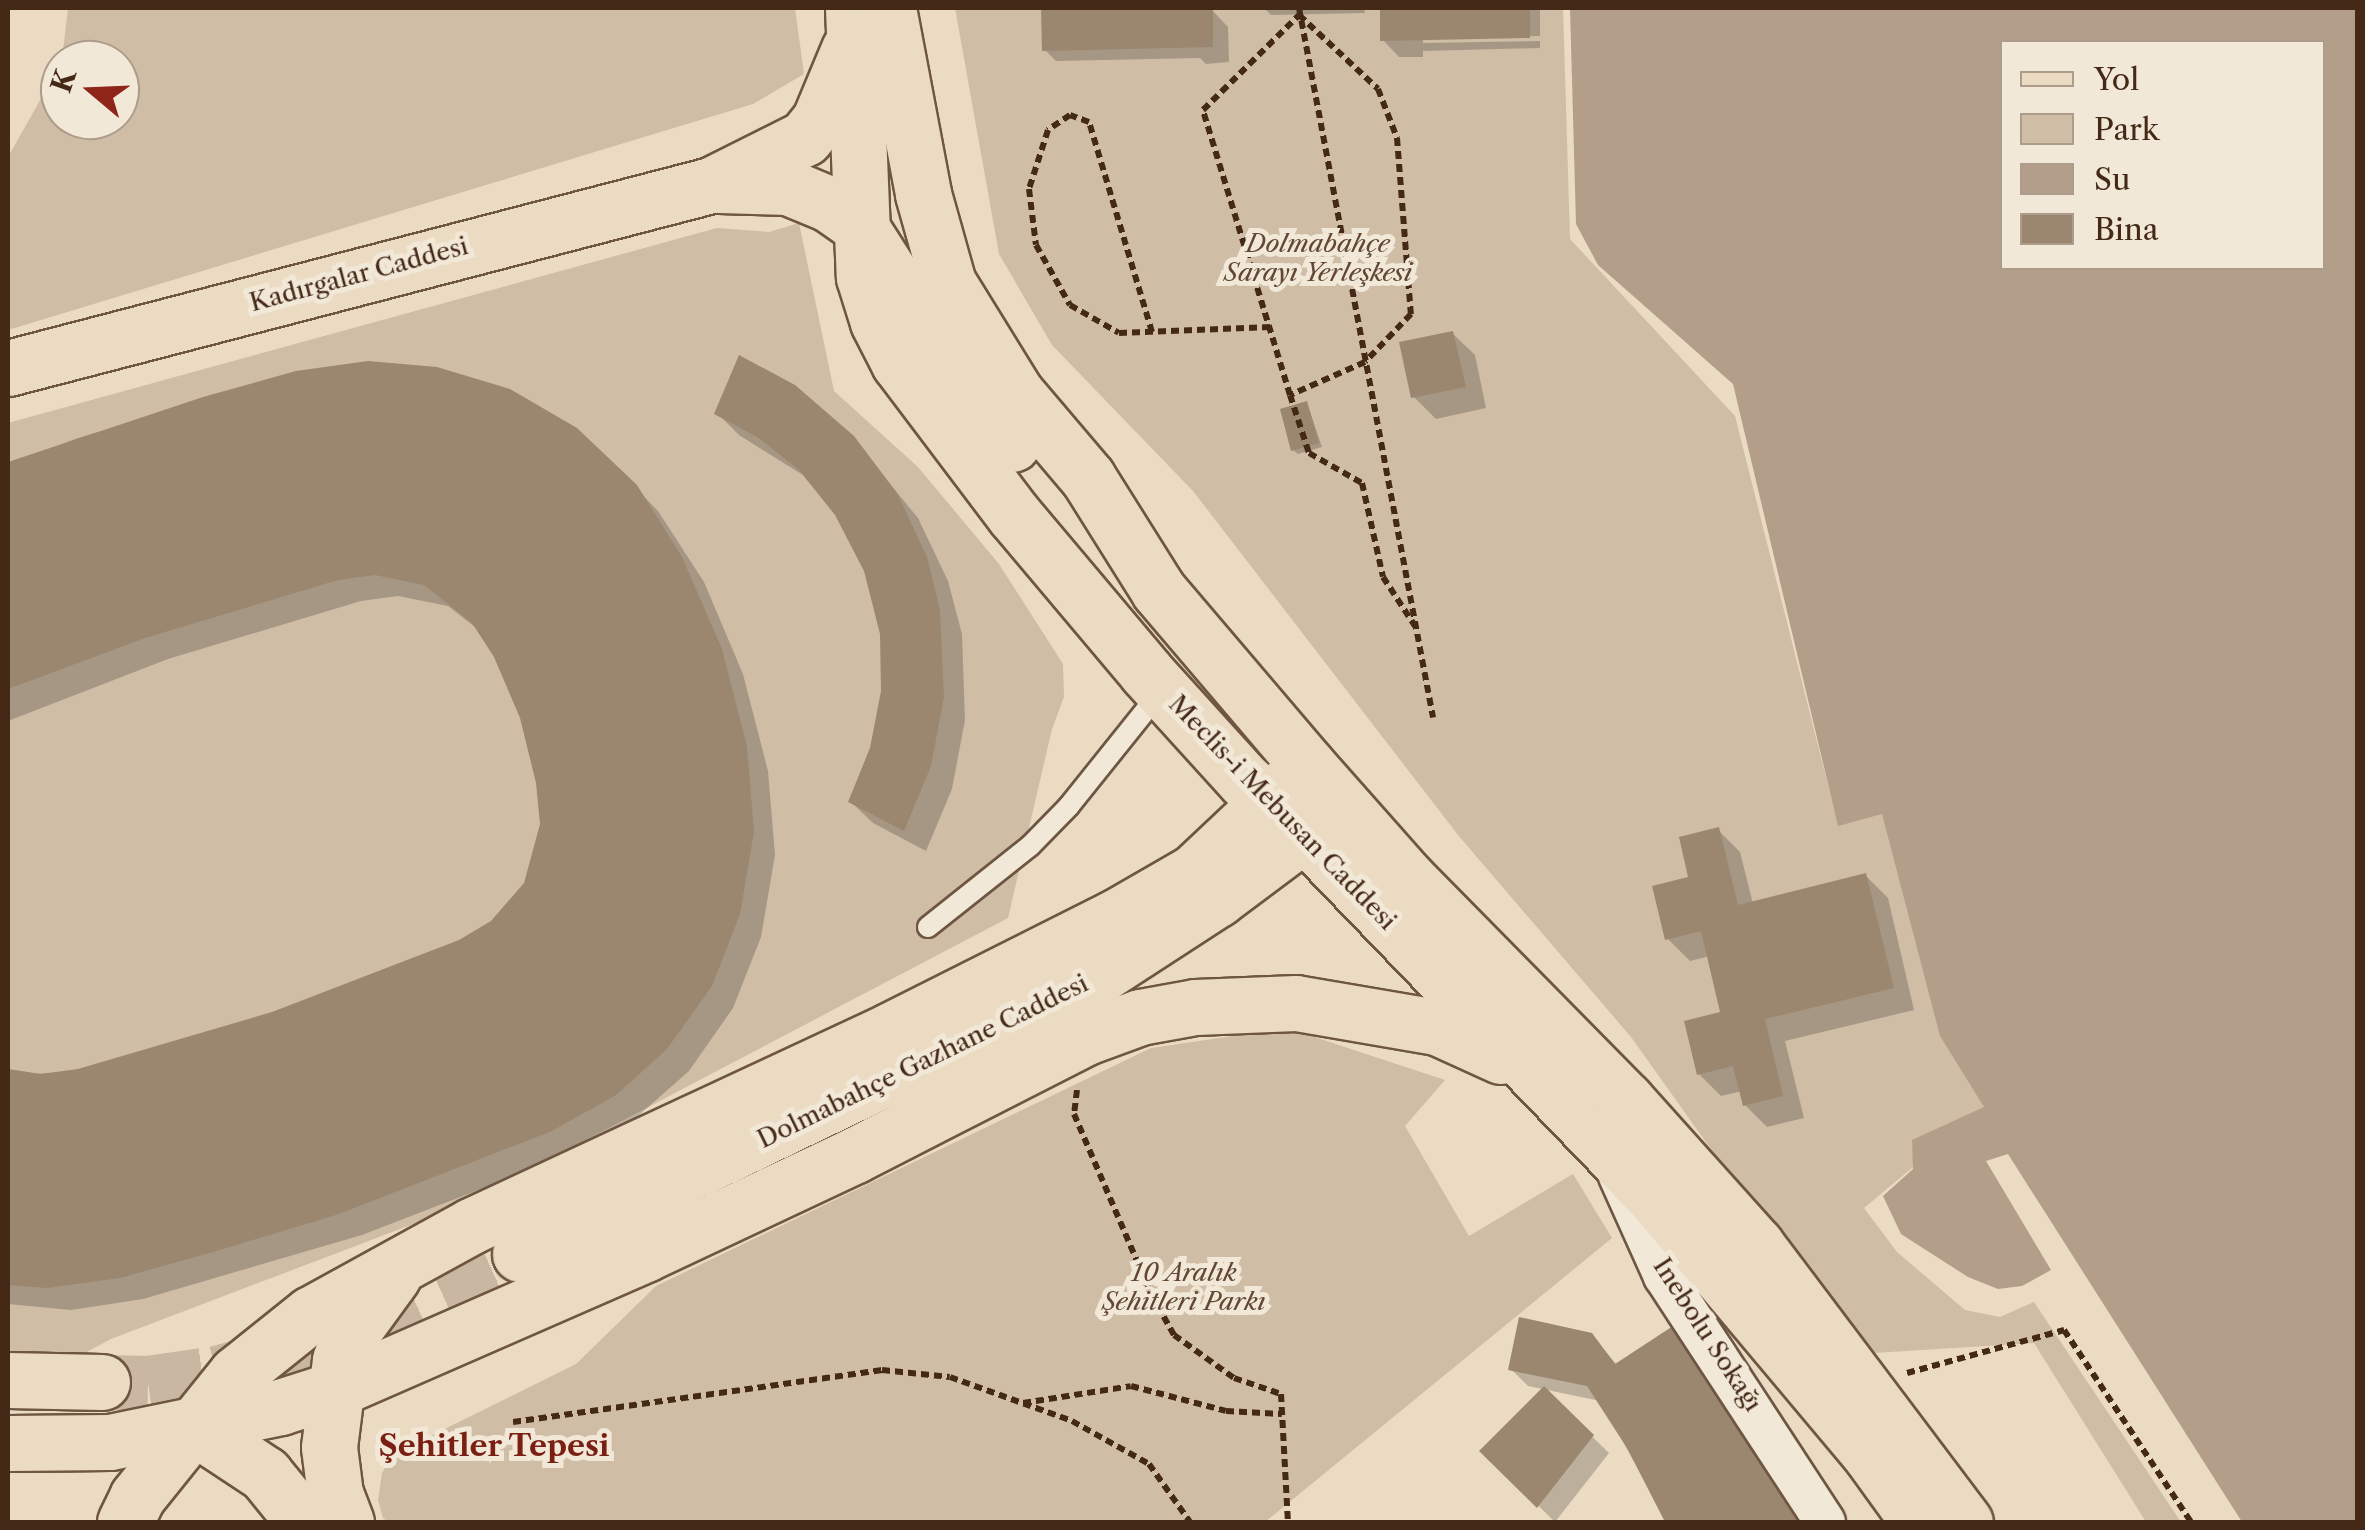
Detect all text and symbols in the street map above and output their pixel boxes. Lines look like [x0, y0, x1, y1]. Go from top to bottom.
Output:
north arrow [40, 40, 140, 140]
legend [2000, 40, 2325, 270]
text: Yol [2094, 61, 2139, 98]
text: K [44, 65, 83, 97]
text: Park [2094, 111, 2159, 148]
text: Su [2094, 161, 2130, 198]
text: Bina [2094, 211, 2159, 248]
park label: Dolmabahçe Sarayı Yerleşkesi [1224, 230, 1412, 289]
street label: Kadırgalar Caddesi [246, 231, 472, 319]
street label: Meclis-i Mebusan Caddesi [1162, 690, 1402, 936]
street label: Dolmabahçe Gazhane Caddesi [753, 969, 1093, 1155]
street label: Inebolu Sokağı [1646, 1253, 1768, 1417]
park label: 10 Aralık Şehitleri Parkı [1102, 1259, 1266, 1318]
district label: Şehitler Tepesi [378, 1428, 610, 1464]

